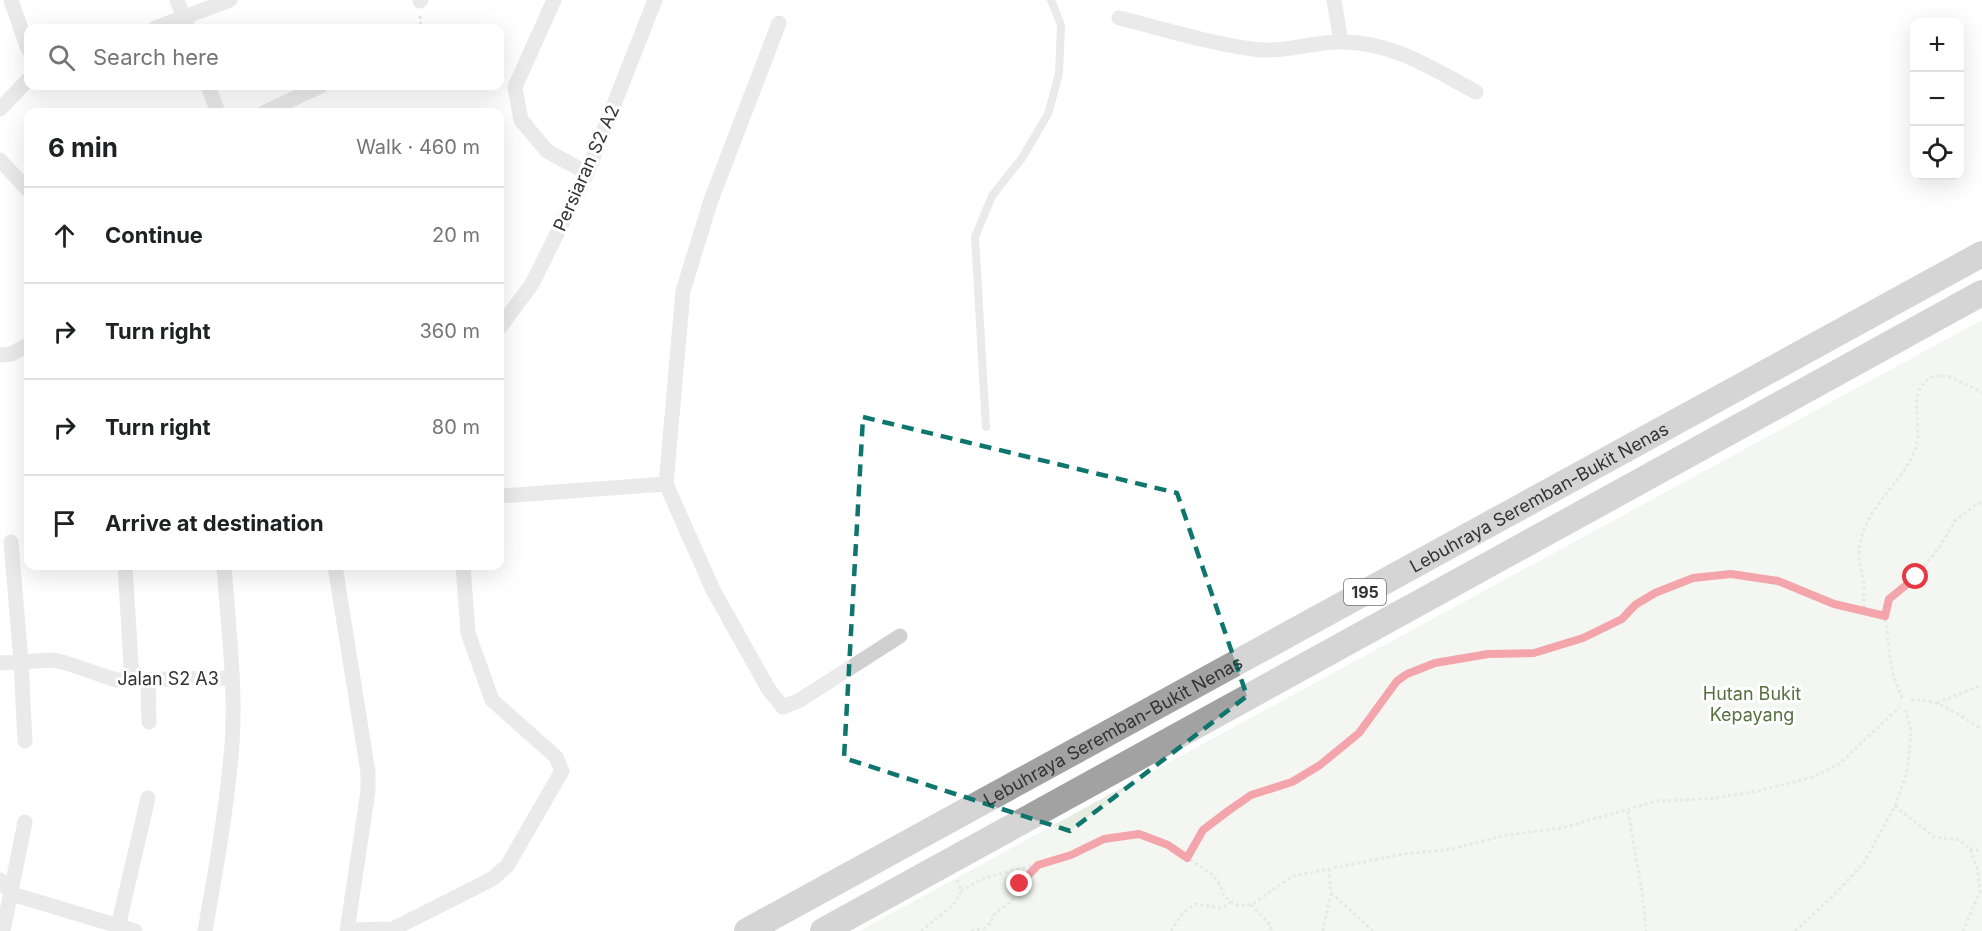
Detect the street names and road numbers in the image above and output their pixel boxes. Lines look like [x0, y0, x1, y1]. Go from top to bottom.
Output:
street label: Persiaran S2 A2 [549, 102, 623, 234]
street label: Lebuhraya Seremban-Bukit Nenas [1406, 418, 1672, 576]
road number: 195 [1344, 579, 1386, 605]
street label: Lebuhraya Seremban-Bukit Nenas [980, 651, 1246, 810]
street label: Jalan S2 A3 [117, 668, 219, 689]

